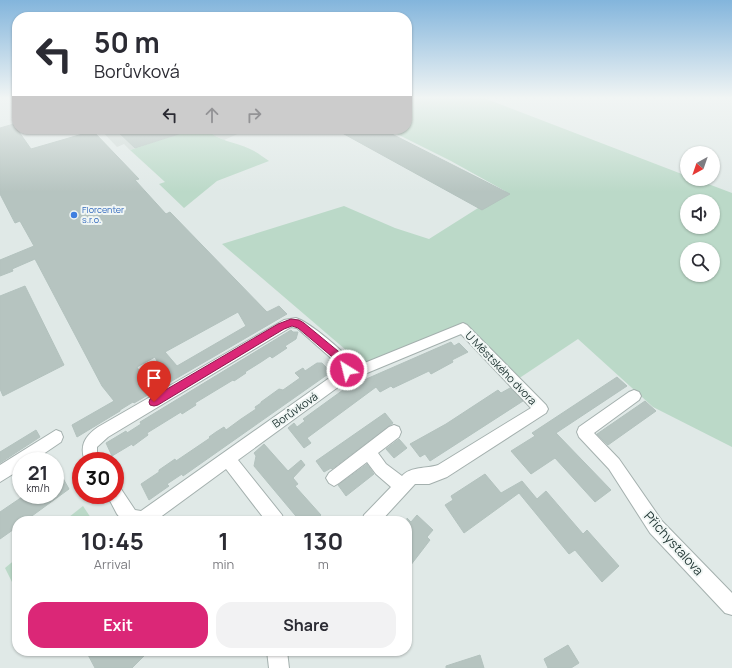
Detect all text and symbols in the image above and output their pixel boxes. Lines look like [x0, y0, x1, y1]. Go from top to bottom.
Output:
text: 50 m [94, 23, 160, 61]
icon: left [28, 28, 80, 80]
text: Borůvková [94, 59, 180, 83]
icon: left [159, 104, 181, 126]
icon: ahead [201, 104, 223, 126]
icon: right [243, 104, 265, 126]
north arrow [680, 146, 720, 186]
map controls [680, 146, 720, 282]
button: sound [680, 194, 720, 234]
place label: Florcenter s.r.o. [82, 203, 125, 226]
marker: Florcenter s.r.o. [69, 210, 79, 220]
button: search [680, 242, 720, 282]
street label: U Městského dvora [462, 328, 540, 408]
position arrow [326, 349, 368, 391]
pin [137, 361, 171, 402]
icon: arrive [143, 367, 165, 389]
street label: Borůvková [269, 388, 320, 431]
speed limit sign: 30 [72, 452, 124, 504]
text: 21 [28, 459, 48, 486]
text: km/h [26, 481, 50, 495]
street label: Přichystalova [640, 507, 708, 579]
text: 10:45 [81, 524, 144, 557]
text: 1 [218, 524, 229, 557]
text: 130 [303, 524, 343, 557]
text: Arrival [94, 555, 131, 573]
text: min [213, 555, 234, 573]
text: m [318, 555, 329, 573]
button: Exit [28, 602, 208, 648]
button: Share [216, 602, 396, 648]

